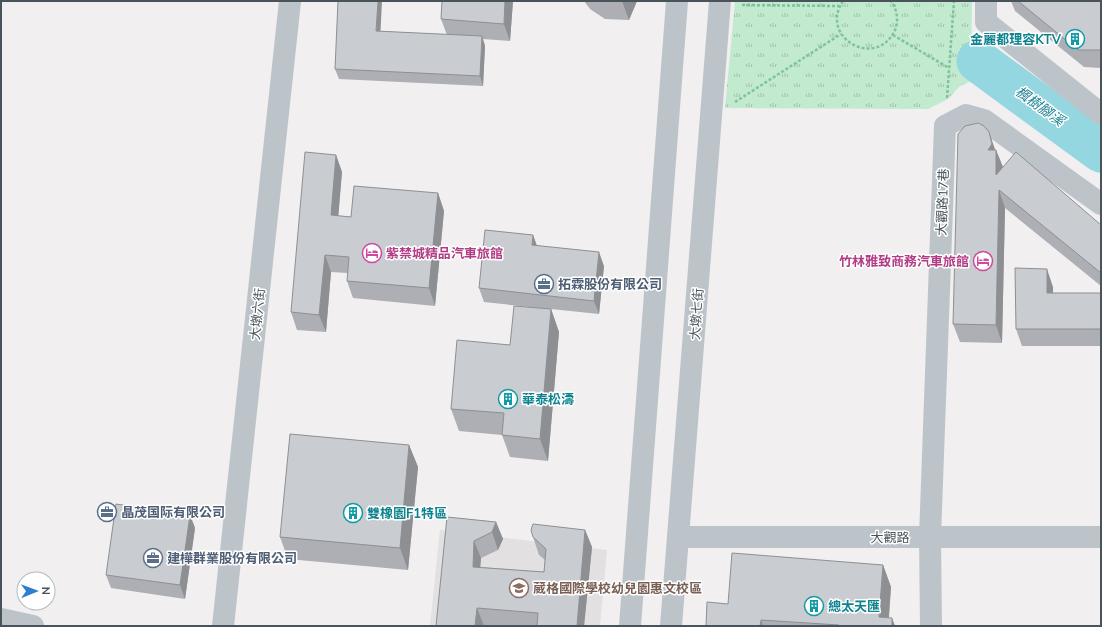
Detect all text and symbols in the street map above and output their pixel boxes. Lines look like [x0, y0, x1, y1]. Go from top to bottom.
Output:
building icon: 金麗都理容KTV [1064, 28, 1086, 50]
place label: 金麗都理容KTV [970, 31, 1062, 49]
water label: 楓樹腳溪 [1011, 82, 1070, 132]
street label: 大觀路17巷 [933, 168, 953, 236]
hotel icon: 紫禁城精品汽車旅館 [361, 242, 383, 264]
place label: 紫禁城精品汽車旅館 [386, 245, 503, 263]
hotel icon: 竹林雅致商務汽車旅館 [972, 250, 994, 272]
place label: 竹林雅致商務汽車旅館 [839, 253, 969, 271]
office icon: 拓霖股份有限公司 [533, 273, 555, 295]
place label: 拓霖股份有限公司 [558, 276, 662, 294]
street label: 大墩六街 [246, 287, 270, 341]
street label: 大墩七街 [686, 287, 708, 341]
building icon: 華泰松濤 [497, 388, 519, 410]
place label: 華泰松濤 [522, 391, 574, 409]
office icon: 晶茂国际有限公司 [96, 501, 118, 523]
building icon: 雙橡園F1特區 [342, 502, 364, 524]
place label: 晶茂国际有限公司 [121, 504, 225, 522]
place label: 雙橡園F1特區 [367, 505, 447, 523]
street label: 大觀路 [870, 529, 910, 547]
office icon: 建樺群業股份有限公司 [142, 547, 164, 569]
place label: 建樺群業股份有限公司 [167, 550, 297, 568]
north arrow [16, 571, 56, 611]
school or university icon: 葳格國際學校幼兒園惠文校區 [508, 577, 530, 599]
place label: 葳格國際學校幼兒園惠文校區 [533, 580, 702, 598]
text: N [38, 587, 53, 595]
building icon: 總太天匯 [803, 595, 825, 617]
place label: 總太天匯 [828, 598, 880, 616]

